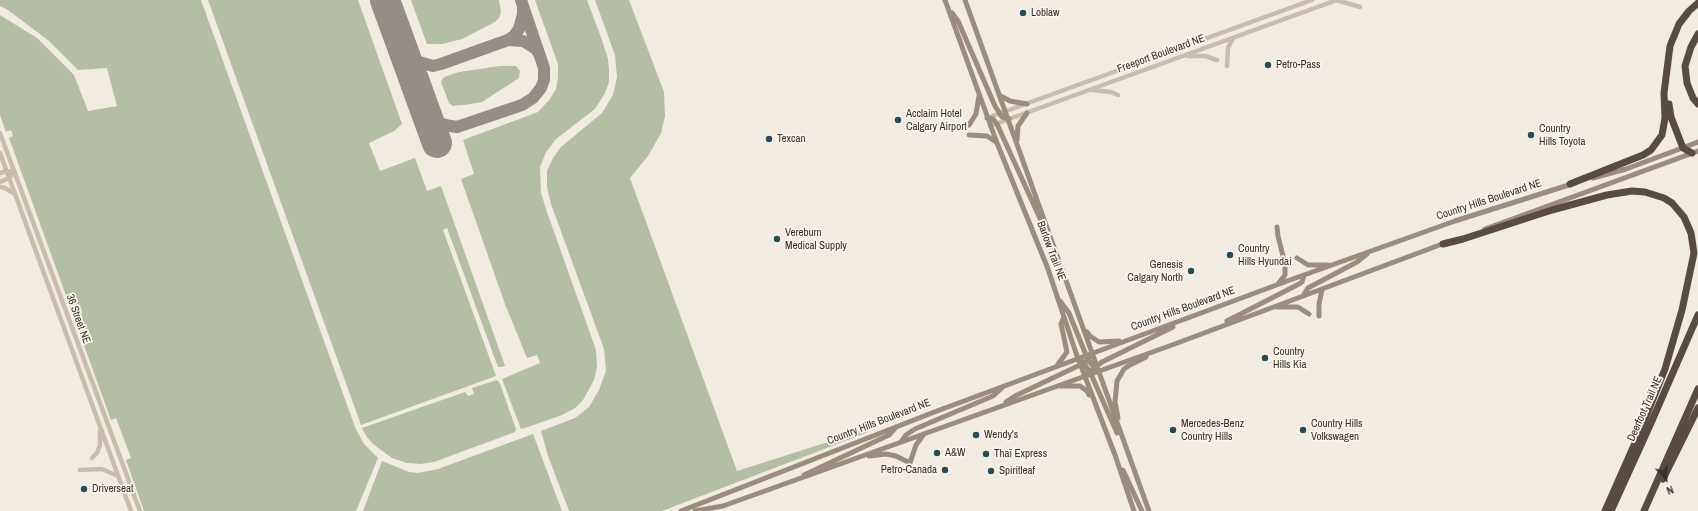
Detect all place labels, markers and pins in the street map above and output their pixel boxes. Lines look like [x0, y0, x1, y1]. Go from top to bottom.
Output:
place label: Loblaw [1031, 6, 1060, 20]
marker: Loblaw [1018, 8, 1028, 18]
place label: Petro-Pass [1276, 58, 1321, 72]
marker: Petro-Pass [1263, 60, 1273, 70]
place label: Acclaim Hotel Calgary Airport [906, 107, 967, 133]
marker: Acclaim Hotel Calgary Airport [893, 115, 903, 125]
place label: Country Hills Toyota [1539, 122, 1586, 148]
marker: Country Hills Toyota [1526, 130, 1536, 140]
place label: Texcan [777, 132, 806, 146]
marker: Texcan [764, 134, 774, 144]
place label: Vereburn Medical Supply [785, 226, 847, 252]
marker: Vereburn Medical Supply [772, 234, 782, 244]
place label: Country Hills Hyundai [1238, 242, 1292, 268]
marker: Country Hills Hyundai [1225, 250, 1235, 260]
place label: Genesis Calgary North [1127, 258, 1183, 284]
marker: Genesis Calgary North [1186, 266, 1196, 276]
place label: Country Hills Kia [1273, 345, 1307, 371]
marker: Country Hills Kia [1260, 353, 1270, 363]
place label: Mercedes-Benz Country Hills [1181, 417, 1244, 443]
place label: Country Hills Volkswagen [1311, 417, 1363, 443]
marker: Mercedes-Benz Country Hills [1168, 425, 1178, 435]
marker: Country Hills Volkswagen [1298, 425, 1308, 435]
place label: Wendy's [984, 428, 1018, 442]
marker: Wendy's [971, 430, 981, 440]
place label: A&W [945, 446, 966, 460]
place label: Thaï Express [994, 447, 1047, 461]
marker: A&W [932, 448, 942, 458]
marker: Thaï Express [981, 449, 991, 459]
place label: Petro-Canada [881, 463, 937, 477]
place label: Spiritleaf [999, 464, 1035, 478]
marker: Petro-Canada [940, 465, 950, 475]
marker: Spiritleaf [986, 466, 996, 476]
place label: Driverseat [92, 482, 134, 496]
marker: Driverseat [79, 484, 89, 494]

